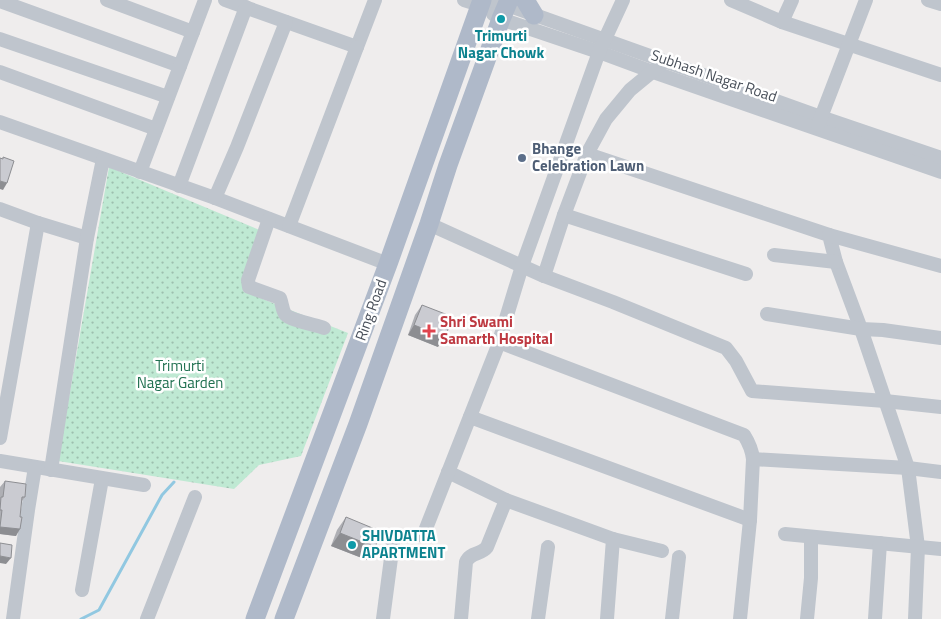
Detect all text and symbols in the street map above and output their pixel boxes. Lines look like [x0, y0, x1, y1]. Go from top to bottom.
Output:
marker: Trimurti Nagar Chowk [495, 13, 507, 25]
place label: Trimurti Nagar Chowk [458, 24, 544, 64]
street label: Subhash Nagar Road [648, 43, 780, 108]
place label: Bhange Celebration Lawn [532, 137, 644, 177]
marker: Bhange Celebration Lawn [516, 152, 528, 164]
street label: Ring Road [349, 276, 392, 344]
place label: Shri Swami Samarth Hospital [440, 310, 553, 350]
marker: Shri Swami Samarth Hospital [422, 324, 436, 338]
park label: Trimurti Nagar Garden [137, 354, 223, 394]
place label: SHIVDATTA APARTMENT [362, 524, 445, 564]
marker: SHIVDATTA APARTMENT [346, 539, 358, 551]

